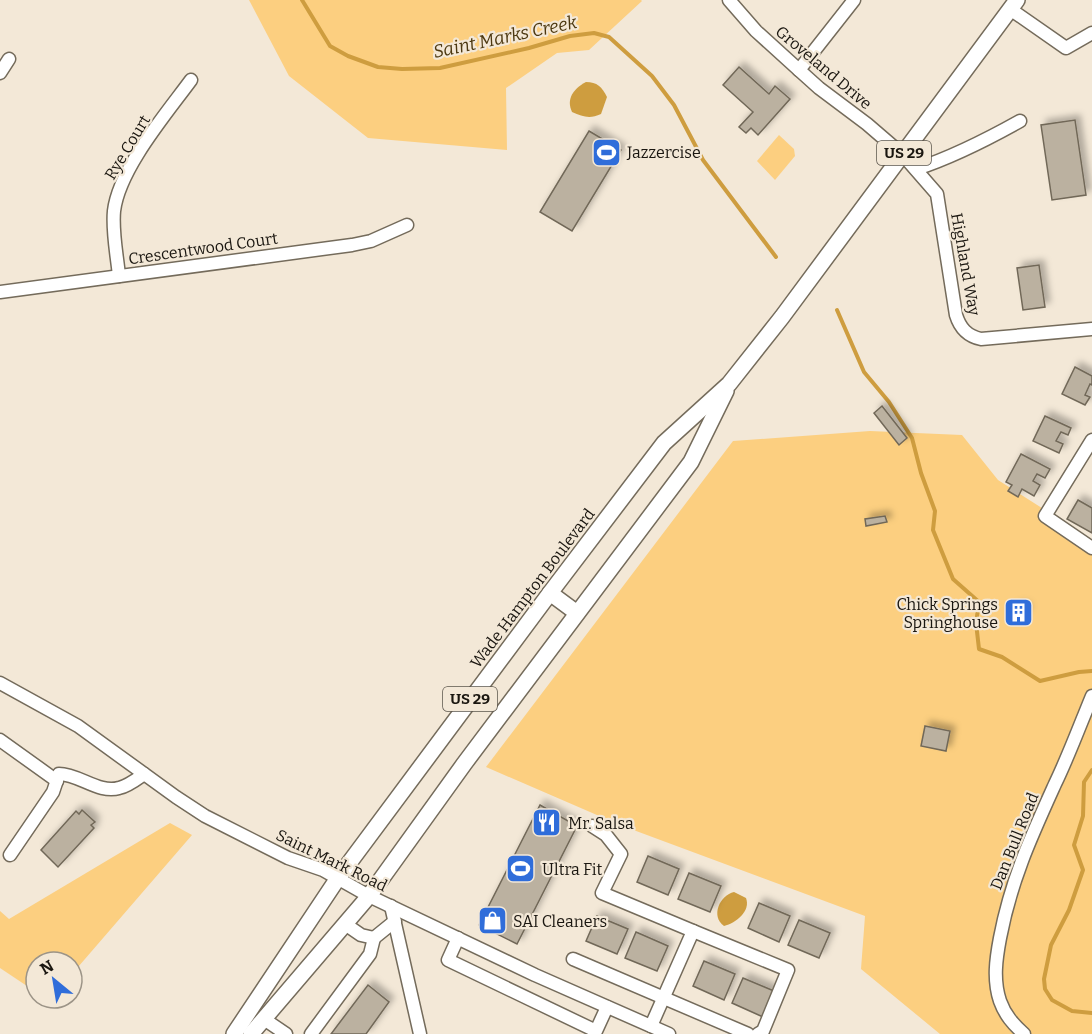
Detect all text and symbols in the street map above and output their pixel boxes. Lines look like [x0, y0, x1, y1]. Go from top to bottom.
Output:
water label: Saint Marks Creek [431, 11, 579, 63]
street label: Groveland Drive [772, 22, 876, 113]
street label: Rye Court [101, 111, 154, 183]
sports icon: Jazzercise [590, 136, 622, 168]
road number: US 29 [877, 141, 931, 165]
place label: Jazzercise [626, 143, 701, 162]
street label: Highland Way [947, 211, 984, 317]
street label: Crescentwood Court [127, 229, 279, 268]
street label: Wade Hampton Boulevard [466, 504, 599, 672]
place label: Chick Springs Springhouse [896, 595, 998, 632]
building icon: Chick Springs Springhouse [1003, 597, 1035, 629]
road number: US 29 [443, 687, 497, 711]
street label: Dan Bull Road [986, 789, 1043, 893]
restaurant icon: Mr. Salsa [531, 807, 563, 839]
place label: Mr. Salsa [568, 814, 634, 833]
street label: Saint Mark Road [273, 825, 391, 896]
sports icon: Ultra Fit [505, 853, 537, 885]
place label: Ultra Fit [542, 860, 602, 879]
shop icon: SAI Cleaners [476, 905, 508, 937]
place label: SAI Cleaners [513, 912, 607, 931]
north arrow [24, 950, 84, 1010]
text: N [37, 956, 57, 979]

